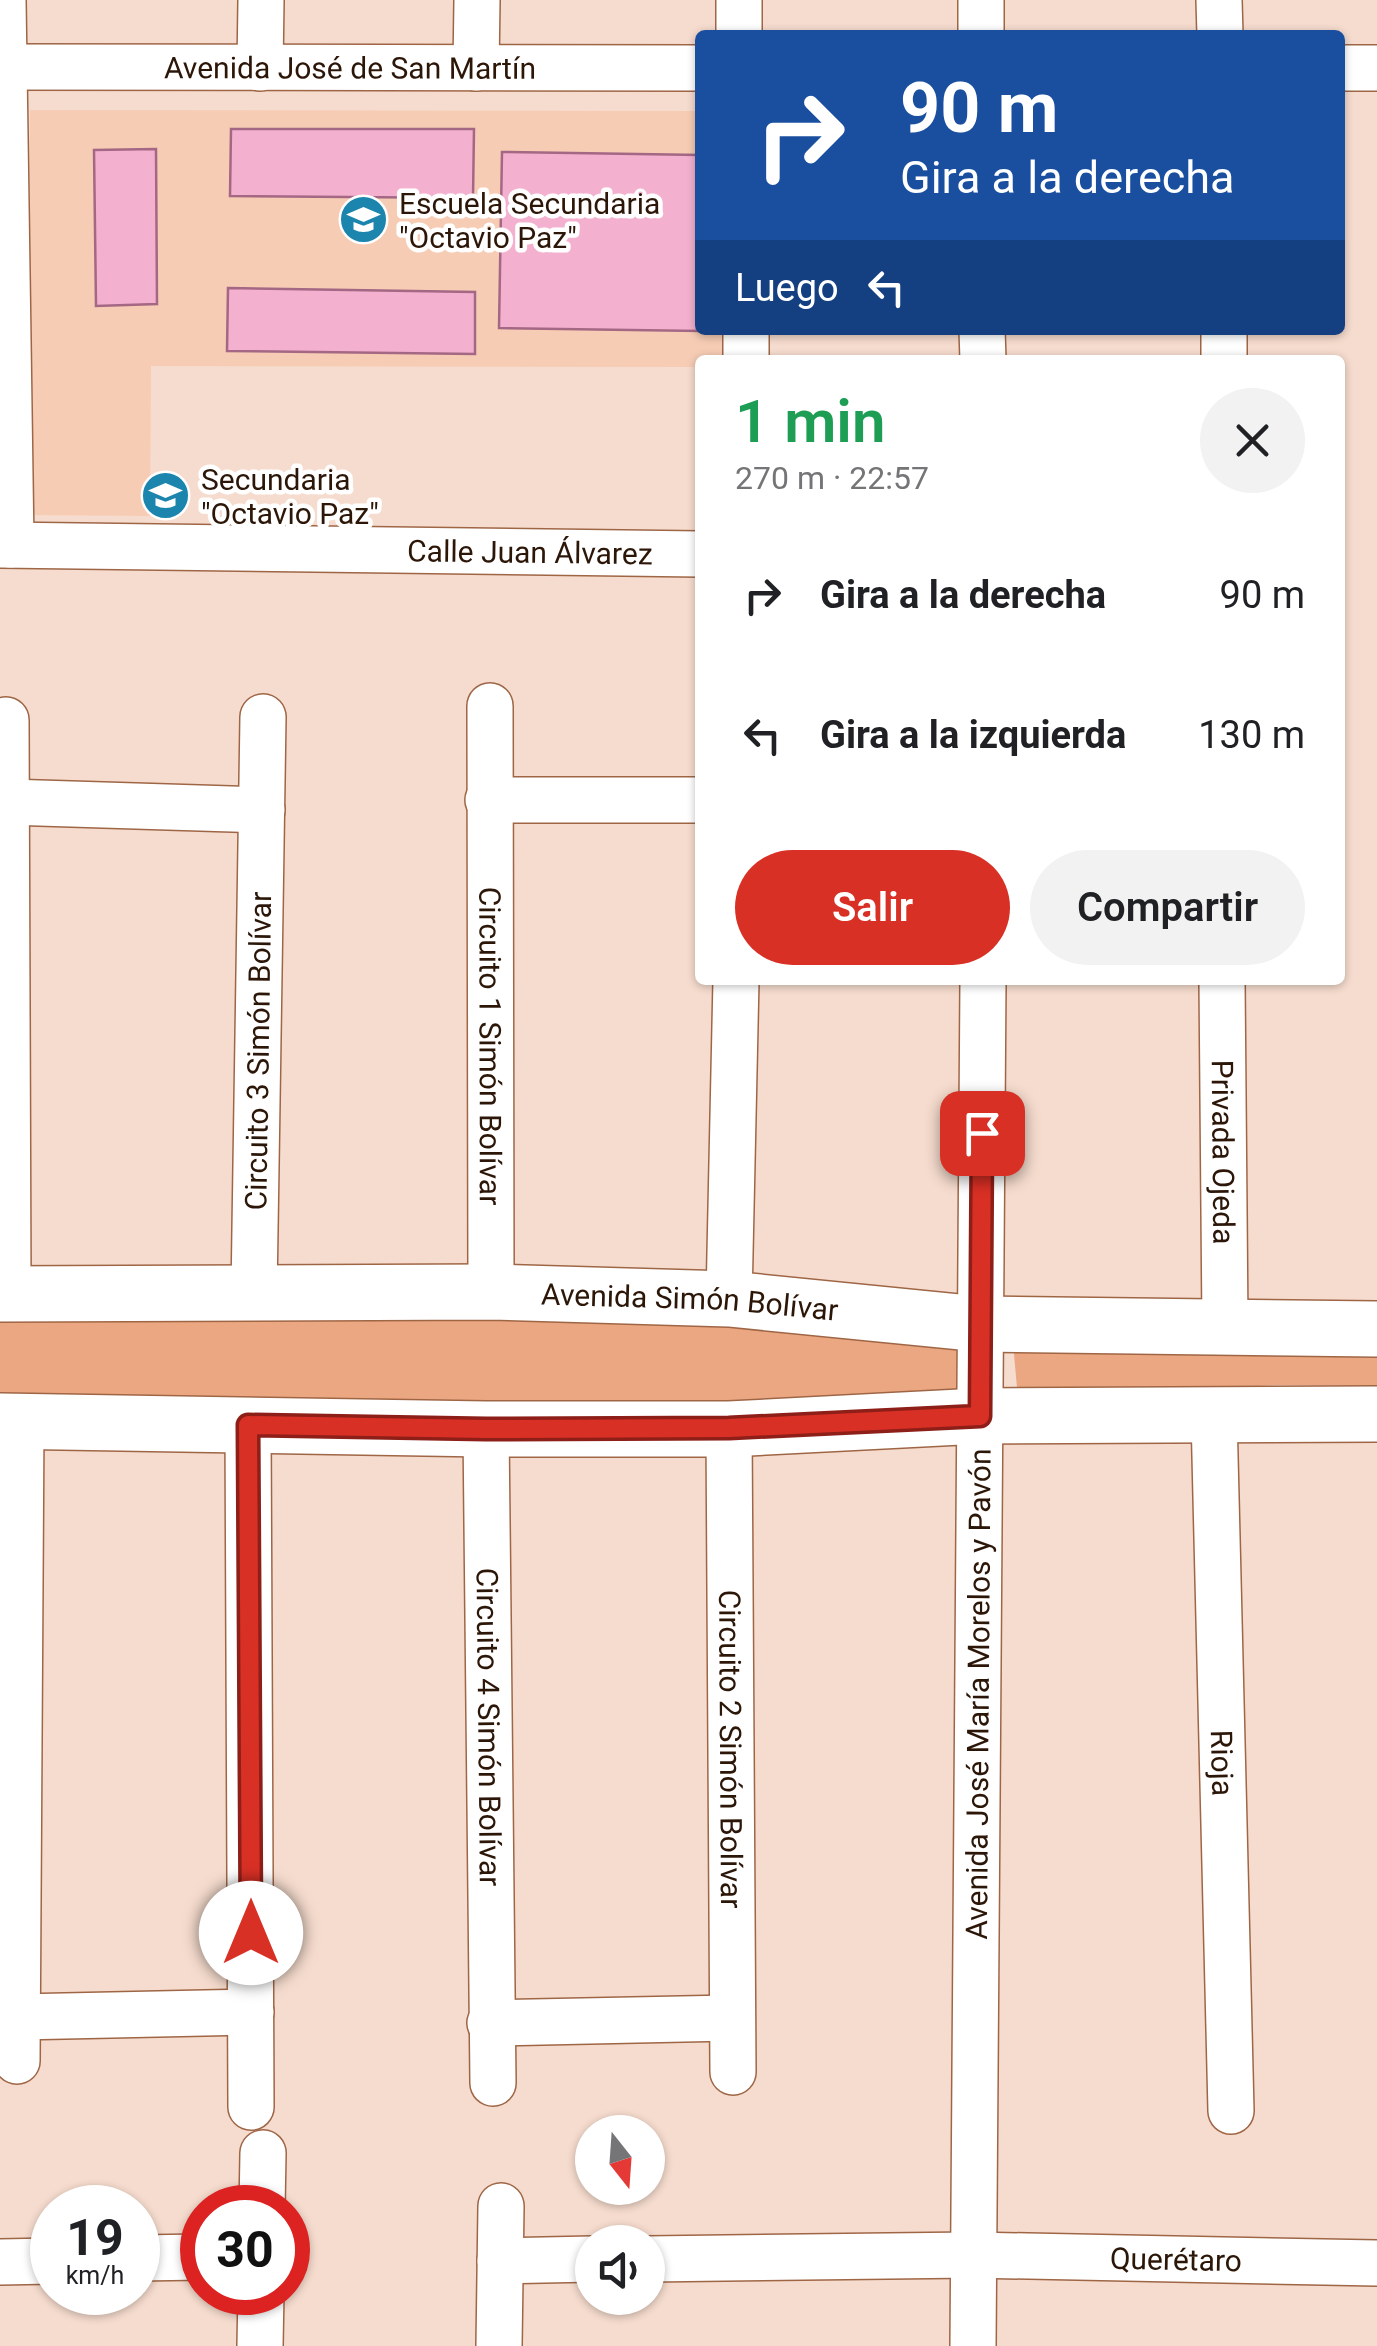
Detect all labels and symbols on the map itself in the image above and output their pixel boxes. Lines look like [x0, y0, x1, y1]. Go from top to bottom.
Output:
street label: Avenida José de San Martín [164, 50, 536, 85]
place label: Escuela Secundaria "Octavio Paz" [399, 186, 660, 255]
school or university icon: Escuela Secundaria "Octavio Paz" [338, 194, 390, 246]
place label: Secundaria "Octavio Paz" [201, 462, 379, 531]
school or university icon: Secundaria "Octavio Paz" [140, 470, 192, 522]
street label: Calle Juan Álvarez [407, 533, 653, 571]
street label: Circuito 1 Simón Bolívar [473, 887, 508, 1205]
street label: Circuito 3 Simón Bolívar [238, 891, 278, 1211]
street label: Privada Ojeda [1205, 1059, 1242, 1245]
pin [940, 1091, 1025, 1176]
street label: Avenida Simón Bolívar [541, 1276, 840, 1327]
street label: Avenida José María Morelos y Pavón [958, 1448, 997, 1940]
street label: Circuito 4 Simón Bolívar [470, 1568, 508, 1886]
street label: Circuito 2 Simón Bolívar [712, 1590, 749, 1908]
street label: Rioja [1204, 1729, 1241, 1797]
position arrow [199, 1881, 303, 1985]
north arrow [575, 2115, 665, 2205]
speed limit sign: 30 [180, 2185, 310, 2315]
street label: Querétaro [1110, 2240, 1242, 2278]

